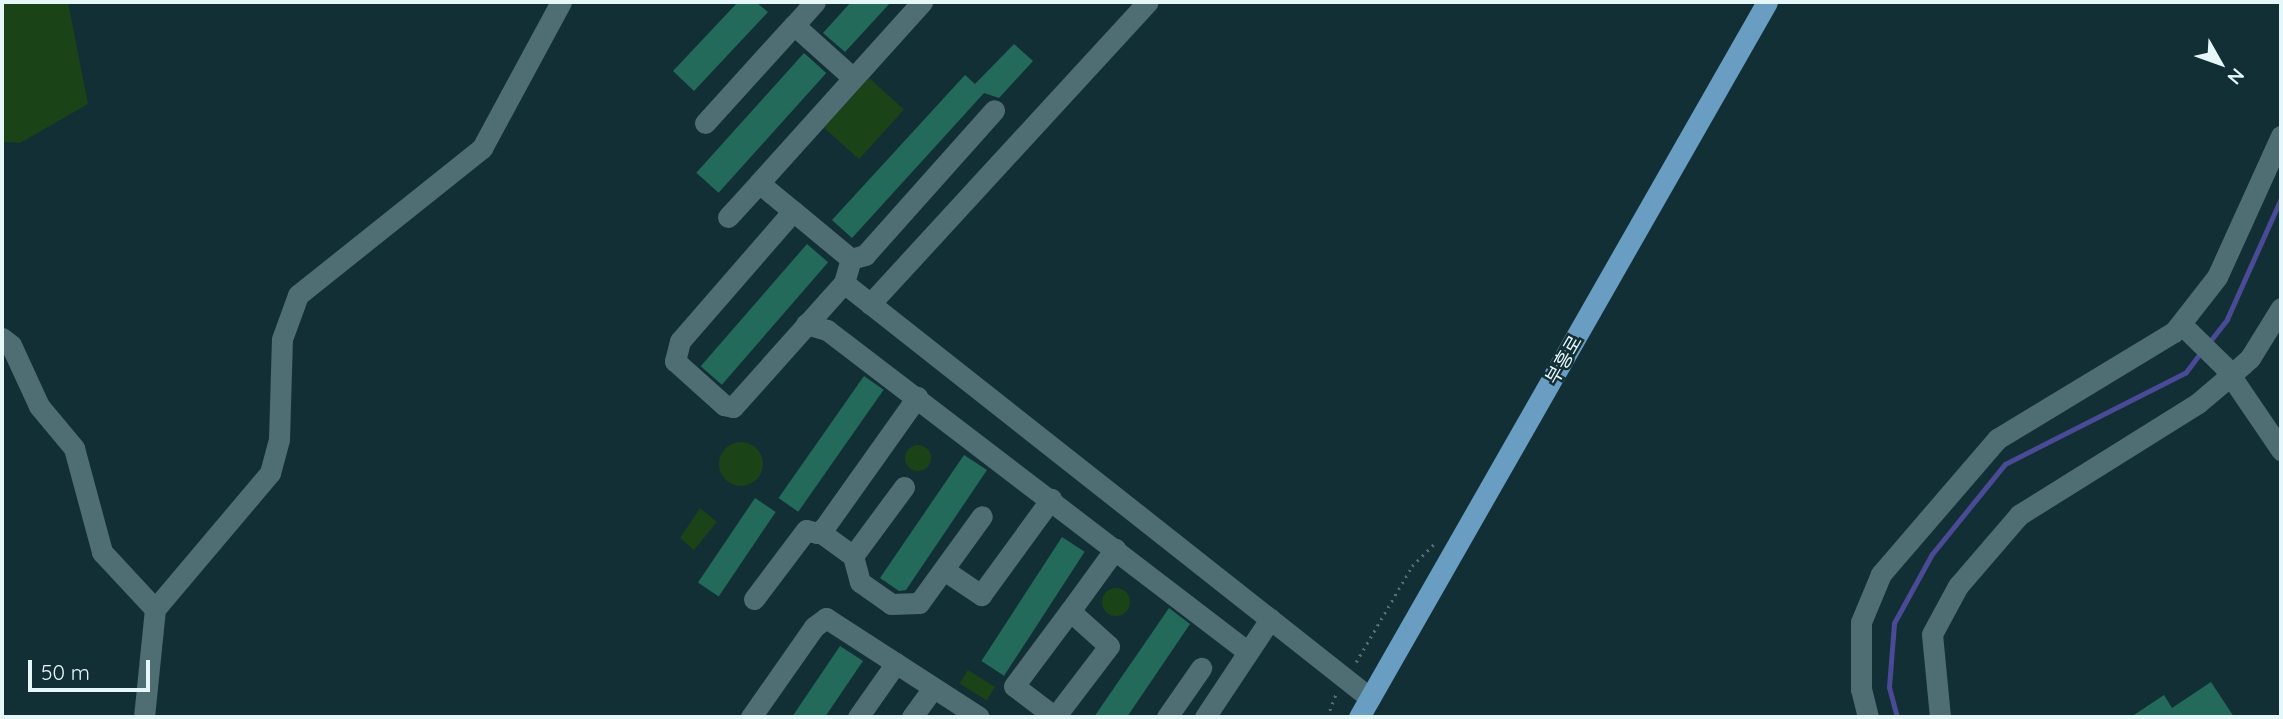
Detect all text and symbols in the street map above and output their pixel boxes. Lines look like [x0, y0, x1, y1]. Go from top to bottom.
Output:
north arrow [2185, 28, 2255, 98]
text: N [2222, 63, 2250, 90]
street label: 부흥로 [1541, 332, 1587, 388]
scale bar [32, 646, 154, 690]
text: 50 m [41, 659, 90, 685]

